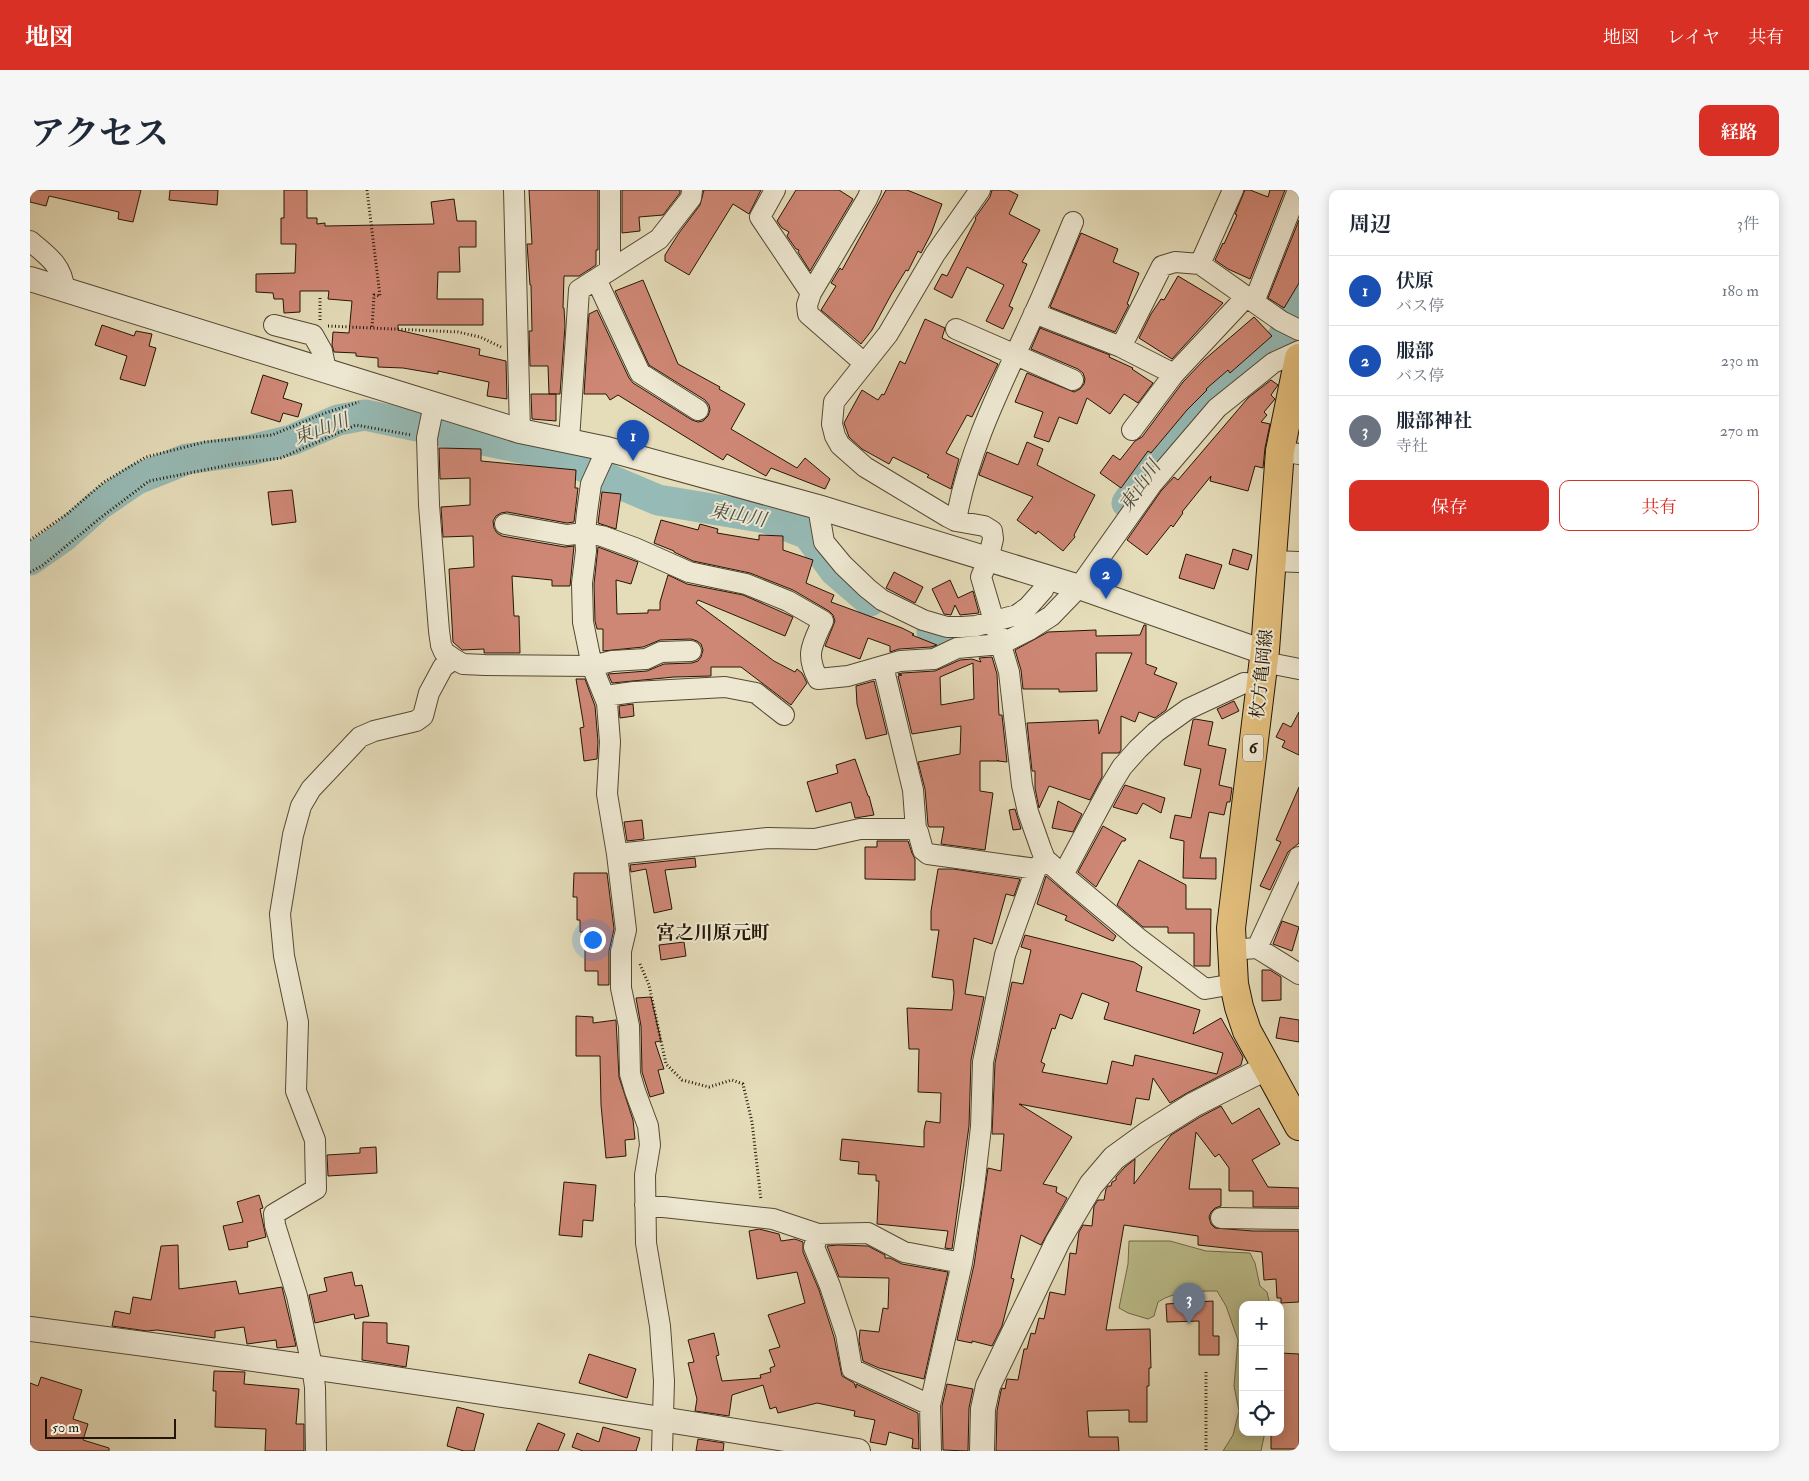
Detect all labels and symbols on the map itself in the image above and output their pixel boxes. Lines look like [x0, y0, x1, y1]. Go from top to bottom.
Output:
water label: 東山川 [290, 407, 354, 450]
pin: 1 [617, 420, 649, 461]
water label: 東山川 [1114, 454, 1167, 516]
water label: 東山川 [708, 498, 770, 533]
pin: 2 [1090, 558, 1122, 599]
street label: 枚方亀岡線 [1246, 628, 1278, 720]
road number: 6 [1243, 734, 1263, 762]
district label: 宮之川原元町 [656, 921, 770, 945]
your location [580, 927, 606, 953]
pin: 3 [1173, 1283, 1205, 1324]
scale bar [45, 1416, 176, 1439]

